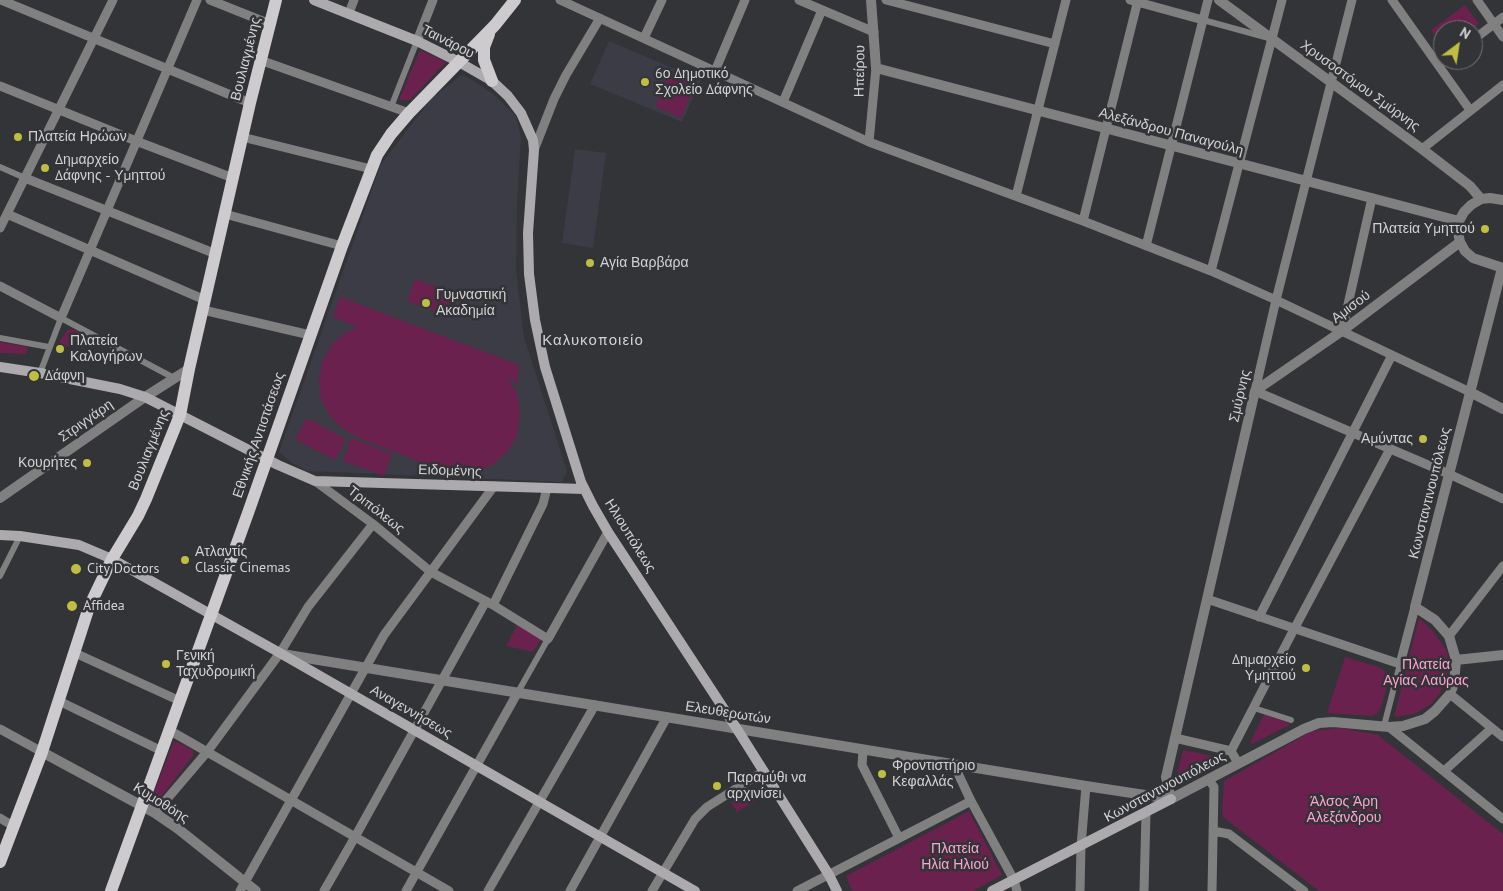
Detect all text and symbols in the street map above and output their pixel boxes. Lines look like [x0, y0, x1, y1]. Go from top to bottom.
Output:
street label: Βουλιαγμένης [228, 15, 264, 103]
north arrow [1433, 20, 1483, 70]
street label: Ταινάρου [419, 22, 477, 62]
text: N [1457, 23, 1474, 43]
street label: Χρυσοστόμου Σμύρνης [1297, 37, 1423, 135]
street label: Ηπείρου [851, 45, 869, 97]
place label: 6ο Δημοτικό Σχολείο Δάφνης [655, 66, 753, 98]
marker: 6ο Δημοτικό Σχολείο Δάφνης [639, 76, 651, 88]
street label: Αλεξάνδρου Παναγούλη [1097, 105, 1245, 159]
place label: Πλατεία Ηρώων [28, 129, 127, 145]
marker: Πλατεία Ηρώων [12, 131, 24, 143]
place label: Δημαρχείο Δάφνης - Υμηττού [55, 152, 165, 184]
marker: Δημαρχείο Δάφνης - Υμηττού [39, 162, 51, 174]
place label: Πλατεία Υμηττού [1372, 221, 1475, 237]
marker: Πλατεία Υμηττού [1479, 223, 1491, 235]
place label: Αγία Βαρβάρα [600, 255, 689, 271]
marker: Αγία Βαρβάρα [584, 257, 596, 269]
place label: Γυμναστική Ακαδημία [436, 287, 506, 320]
street label: Αμισού [1328, 287, 1374, 327]
marker: Γυμναστική Ακαδημία [420, 297, 432, 309]
district label: Καλυκοποιείο [541, 332, 645, 350]
place label: Πλατεία Καλογήρων [70, 333, 143, 366]
marker: Πλατεία Καλογήρων [54, 343, 66, 355]
place label: Δάφνη [45, 368, 85, 384]
street label: Σμύρνης [1226, 368, 1254, 424]
marker: Δάφνη [27, 369, 41, 383]
street label: Εθνικής Αντιστάσεως [230, 370, 288, 500]
street label: Στριγγάρη [56, 396, 116, 446]
street label: Βουλιαγμένης [125, 407, 173, 493]
street label: Κωνσταντινουπόλεως [1406, 425, 1454, 561]
place label: Αμύντας [1361, 431, 1413, 447]
marker: Αμύντας [1417, 433, 1429, 445]
place label: Κουρήτες [18, 455, 77, 471]
marker: Κουρήτες [81, 457, 93, 469]
street label: Ειδομένης [418, 461, 482, 481]
street label: Τριπόλεως [344, 483, 408, 537]
street label: Ηλιουπόλεως [601, 496, 659, 576]
place label: Ατλαντίς Classic Cinemas [195, 544, 290, 576]
marker: Ατλαντίς Classic Cinemas [179, 554, 191, 566]
place label: City Doctors [87, 561, 159, 577]
marker: City Doctors [69, 562, 83, 576]
place label: Affidea [83, 598, 125, 614]
marker: Affidea [65, 599, 79, 613]
place label: Γενική Ταχυδρομική [176, 648, 255, 680]
place label: Δημαρχείο Υμηττού [1232, 652, 1296, 684]
park label: Πλατεία Αγίας Λαύρας [1383, 657, 1469, 690]
marker: Γενική Ταχυδρομική [160, 658, 172, 670]
marker: Δημαρχείο Υμηττού [1300, 662, 1312, 674]
street label: Αναγεννήσεως [367, 682, 455, 742]
street label: Ελευθερωτών [684, 698, 772, 728]
street label: Κωνσταντινουπόλεως [1101, 748, 1229, 826]
place label: Φροντιστήριο Κεφαλλάς [892, 758, 975, 790]
marker: Φροντιστήριο Κεφαλλάς [876, 768, 888, 780]
place label: Παραμύθι να αρχινίσει [727, 770, 806, 802]
street label: Κυμοθόης [130, 779, 192, 827]
marker: Παραμύθι να αρχινίσει [711, 780, 723, 792]
park label: Άλσος Άρη Αλεξάνδρου [1307, 794, 1381, 826]
park label: Πλατεία Ηλία Ηλιού [921, 841, 989, 874]

